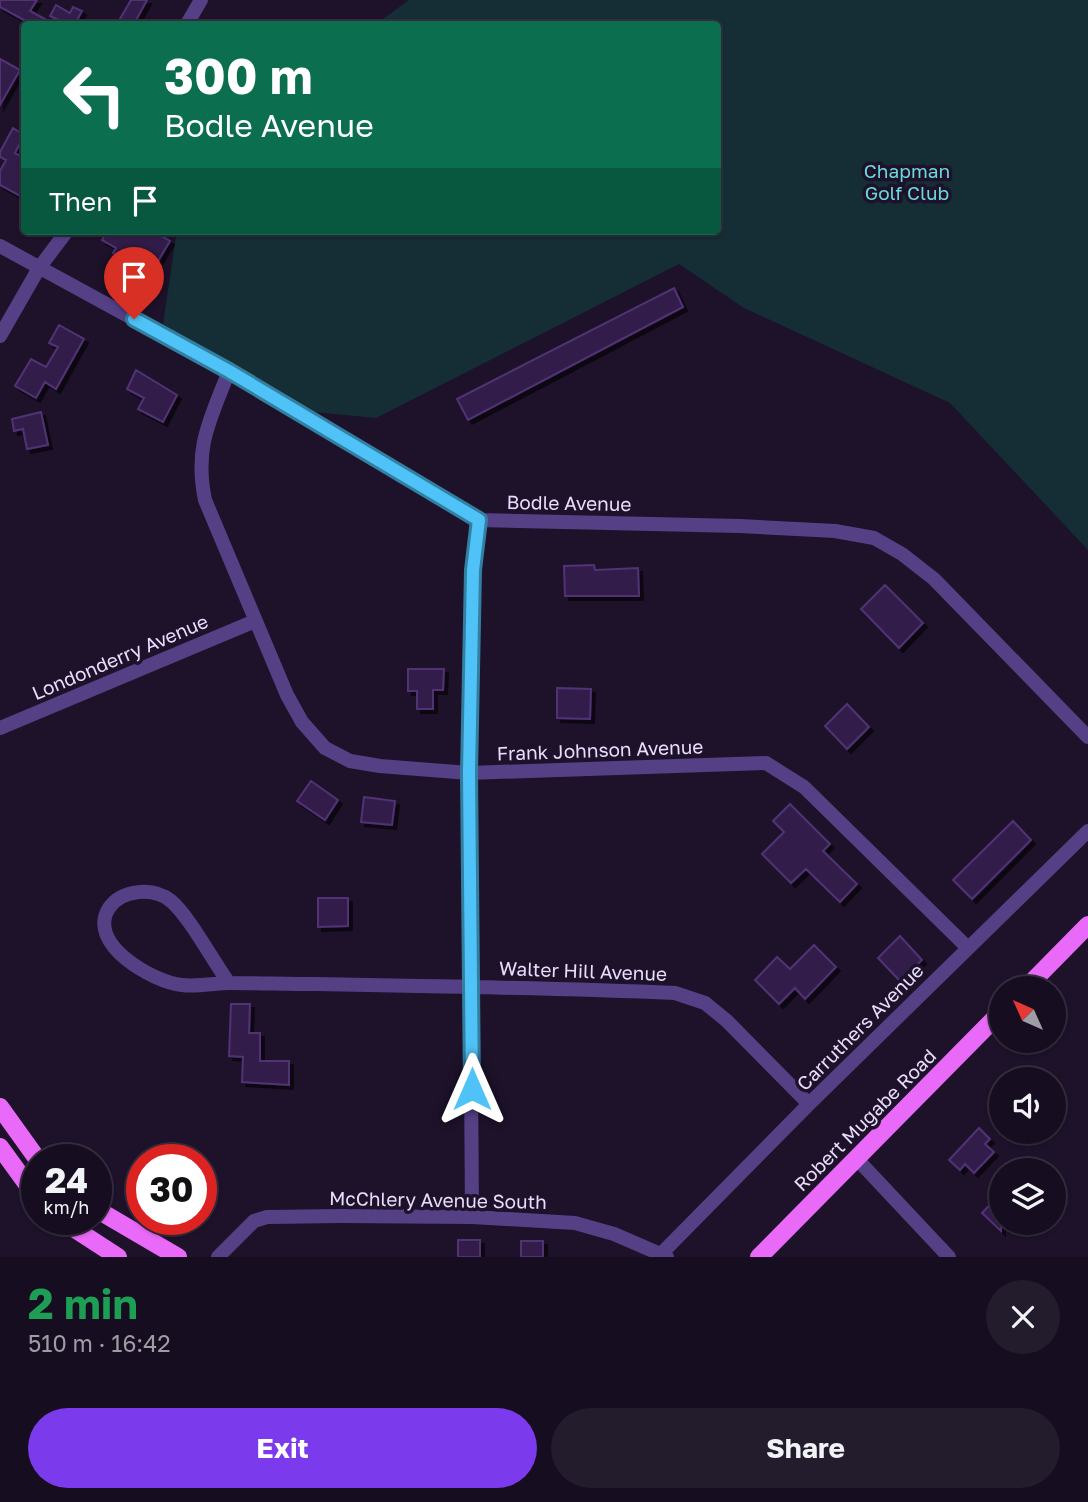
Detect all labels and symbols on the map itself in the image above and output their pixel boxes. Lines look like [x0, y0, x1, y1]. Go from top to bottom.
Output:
park label: Chapman Golf Club [864, 159, 950, 204]
pin [104, 247, 164, 319]
street label: Bodle Avenue [507, 490, 631, 515]
street label: Londonderry Avenue [28, 609, 211, 704]
street label: Frank Johnson Avenue [496, 734, 704, 765]
street label: Walter Hill Avenue [499, 956, 667, 985]
street label: Carruthers Avenue [792, 959, 928, 1095]
north arrow [989, 976, 1066, 1054]
street label: Robert Mugabe Road [789, 1044, 940, 1195]
position arrow [435, 1052, 509, 1126]
speed limit sign: 30 [126, 1144, 217, 1235]
street label: McChlery Avenue South [329, 1186, 547, 1213]

